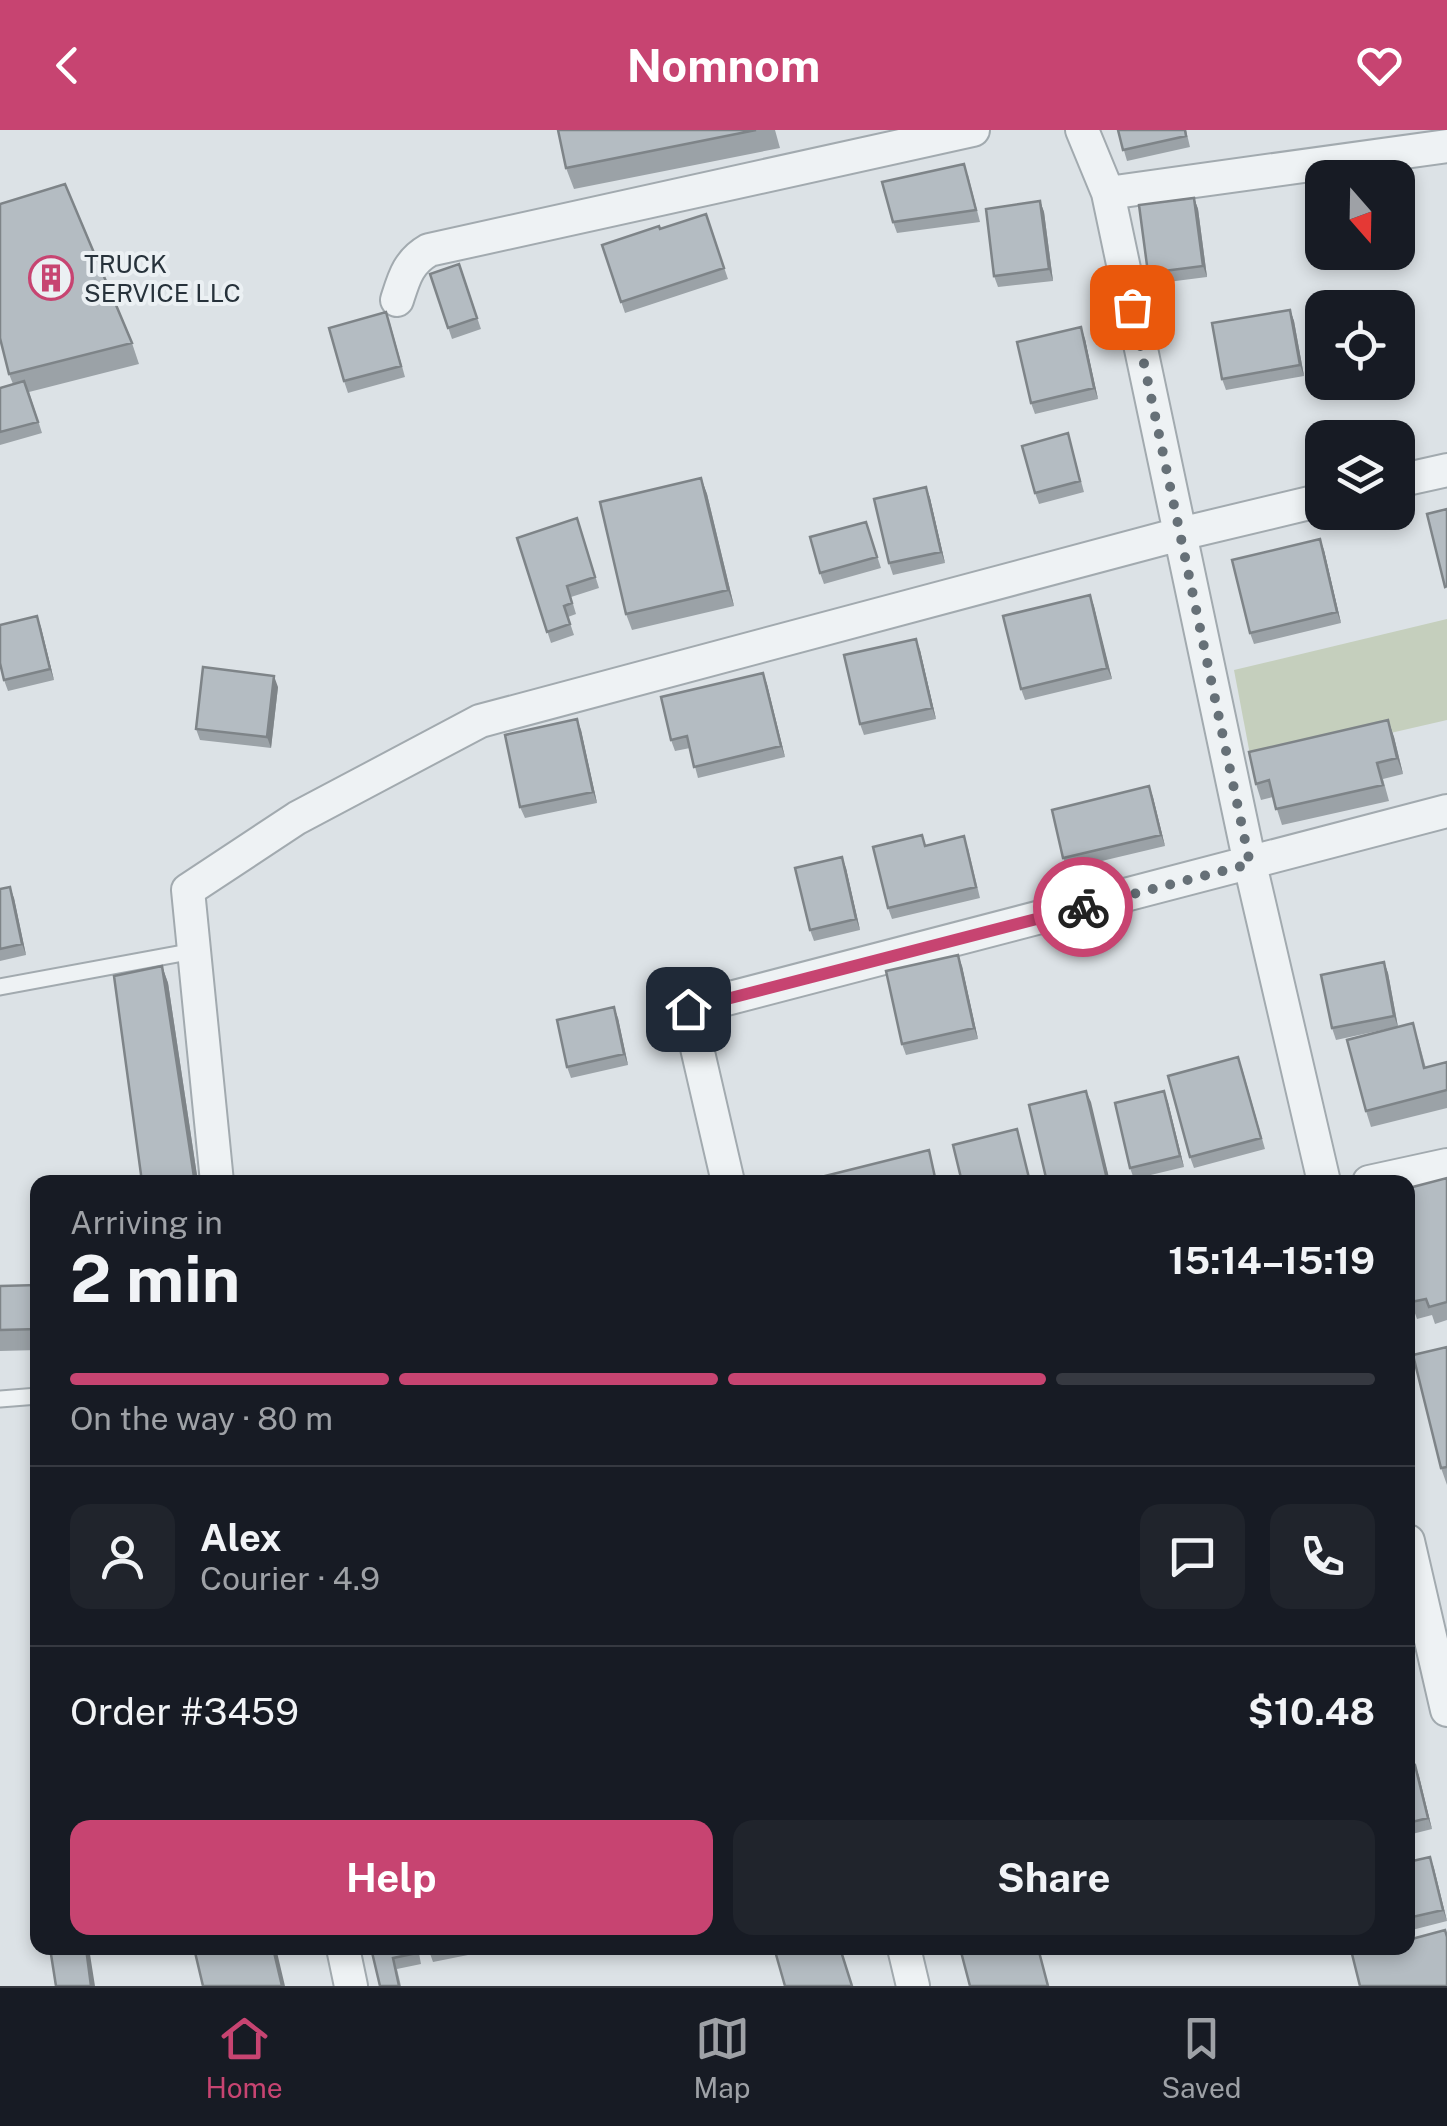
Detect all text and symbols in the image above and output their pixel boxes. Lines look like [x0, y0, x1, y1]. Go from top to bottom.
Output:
icon: back [40, 38, 95, 93]
icon: heart [1352, 38, 1407, 93]
text: Nomnom [627, 39, 820, 92]
north arrow [1305, 160, 1415, 270]
map controls [1305, 160, 1415, 530]
place label: TRUCK SERVICE LLC [84, 249, 241, 308]
building icon: TRUCK SERVICE LLC [28, 255, 74, 301]
pin [1090, 265, 1175, 350]
icon: bag [1105, 280, 1160, 335]
button: locate [1305, 290, 1415, 400]
button: layers [1305, 420, 1415, 530]
courier [1033, 857, 1133, 957]
icon: bike [1056, 880, 1111, 935]
pin [646, 967, 731, 1052]
icon: home [661, 982, 716, 1037]
text: Arriving in [70, 1204, 223, 1241]
text: 15:14–15:19 [1168, 1238, 1375, 1283]
text: 2 min [70, 1240, 240, 1317]
text: On the way · 80 m [70, 1400, 333, 1437]
button: person [70, 1504, 175, 1609]
button: chat [1140, 1504, 1245, 1609]
button: phone [1270, 1504, 1375, 1609]
text: Alex [200, 1515, 282, 1560]
text: Courier · 4.9 [200, 1560, 380, 1597]
text: Order #3459 [70, 1689, 299, 1734]
text: $10.48 [1248, 1689, 1375, 1734]
button: Help [70, 1820, 713, 1935]
button: Share [733, 1820, 1375, 1935]
tab: Home [205, 2011, 283, 2104]
tab: Map [694, 2011, 750, 2104]
tab: Saved [1161, 2011, 1242, 2104]

